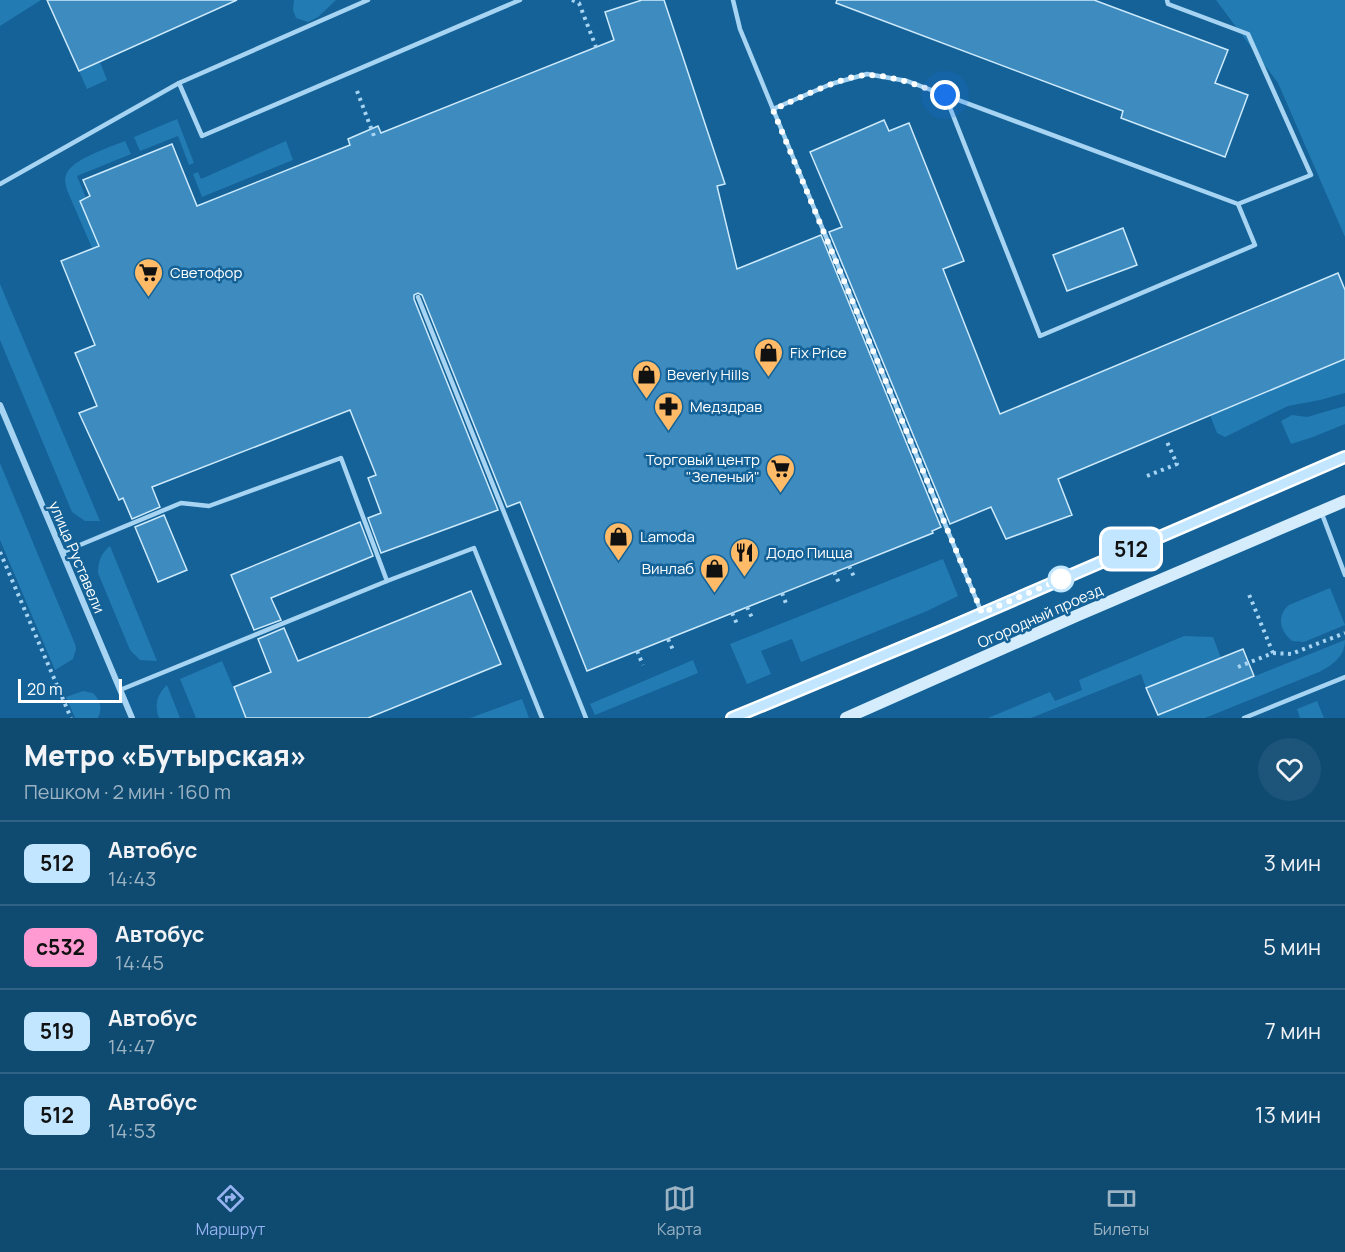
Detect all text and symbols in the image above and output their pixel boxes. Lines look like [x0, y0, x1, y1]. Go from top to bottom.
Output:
your location [930, 80, 960, 110]
supermarket icon: Светофор [133, 256, 165, 298]
place label: Светофор [170, 262, 242, 283]
shop icon: Fix Price [753, 336, 785, 378]
place label: Fix Price [790, 342, 847, 363]
shop icon: Beverly Hills [630, 358, 662, 400]
place label: Beverly Hills [667, 364, 749, 385]
pharmacy icon: Медздрав [653, 390, 685, 432]
place label: Медздрав [690, 396, 762, 417]
place label: Торговый центр "Зеленый" [646, 449, 760, 487]
supermarket icon: Торговый центр "Зеленый" [765, 452, 797, 494]
street label: улица Руставели [44, 498, 110, 616]
shop icon: Lamoda [603, 520, 635, 562]
place label: Lamoda [640, 526, 695, 547]
line badge: 512 [1096, 530, 1166, 568]
text: 512 [1114, 535, 1148, 563]
restaurant icon: Додо Пицца [729, 536, 761, 578]
place label: Додо Пицца [766, 542, 853, 563]
shop icon: Винлаб [699, 552, 731, 594]
place label: Винлаб [642, 558, 694, 579]
unlabelled marker [1048, 566, 1074, 592]
street label: Огородный проезд [974, 579, 1106, 653]
scale bar [18, 676, 122, 704]
text: 20 m [27, 678, 63, 700]
text: Метро «Бутырская» [24, 736, 307, 774]
button: heart [1258, 738, 1321, 801]
text: Пешком · 2 мин · 160 m [24, 778, 231, 805]
text: Автобус [108, 835, 197, 865]
text: 3 мин [1264, 848, 1321, 878]
text: 512 [40, 849, 74, 877]
text: 14:43 [108, 865, 156, 892]
text: Автобус [115, 919, 204, 949]
text: 5 мин [1263, 932, 1321, 962]
text: с532 [36, 933, 85, 961]
text: 14:45 [115, 949, 164, 976]
text: Автобус [108, 1003, 197, 1033]
text: 7 мин [1265, 1016, 1321, 1046]
text: 519 [40, 1017, 74, 1045]
text: 14:47 [108, 1033, 155, 1060]
text: Автобус [108, 1087, 197, 1117]
text: 13 мин [1255, 1100, 1321, 1130]
text: 512 [40, 1101, 74, 1129]
text: 14:53 [108, 1117, 156, 1144]
tab: Маршрут [196, 1182, 265, 1240]
tab: Карта [657, 1182, 702, 1240]
tab: Билеты [1093, 1182, 1149, 1240]

